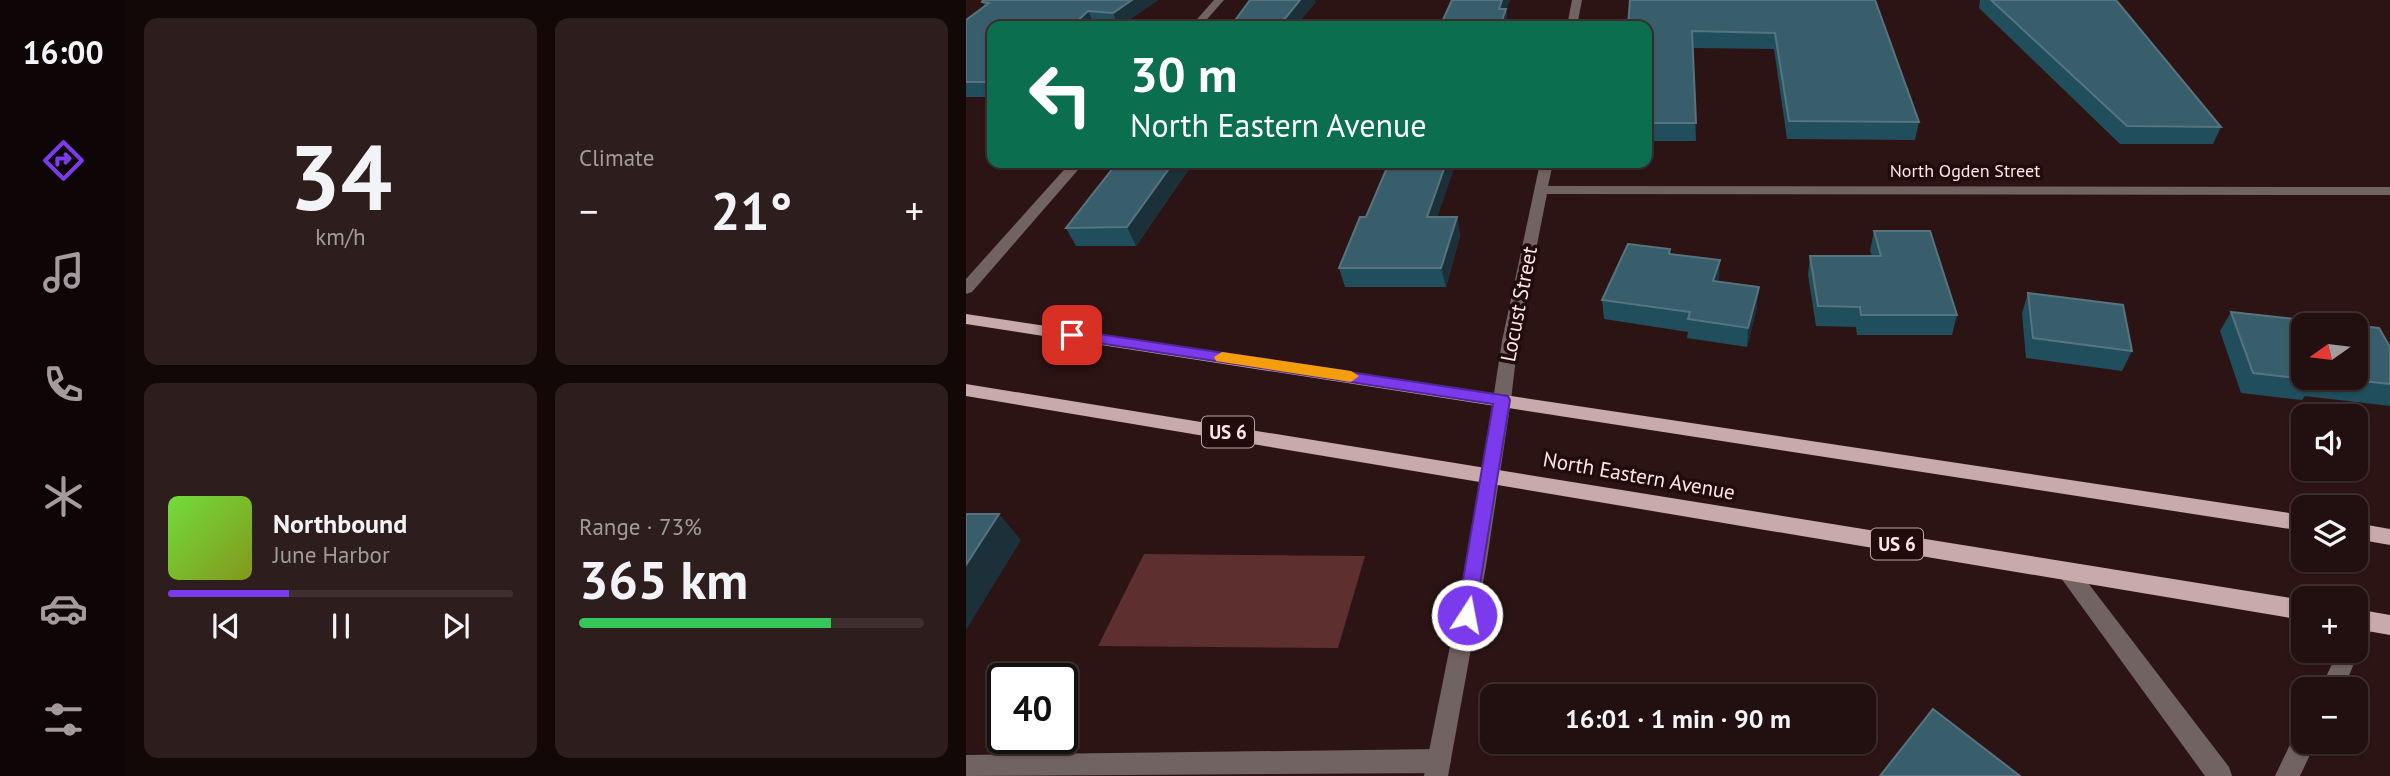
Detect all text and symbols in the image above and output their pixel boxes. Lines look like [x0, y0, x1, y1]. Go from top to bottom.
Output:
text: 16:00 [22, 31, 104, 73]
text: 30 m [1130, 42, 1237, 106]
icon: left [1015, 49, 1106, 140]
text: North Eastern Avenue [1130, 104, 1427, 146]
text: 34 [289, 117, 392, 235]
icon: directions [39, 136, 88, 185]
text: Climate [579, 143, 654, 172]
street label: North Ogden Street [1890, 159, 2040, 182]
text: 21° [711, 177, 792, 244]
text: − [579, 186, 598, 235]
text: + [905, 186, 924, 235]
text: km/h [315, 222, 366, 251]
street label: Locust Street [1494, 244, 1543, 364]
icon: music [39, 248, 88, 297]
pin [1042, 305, 1102, 365]
north arrow [2291, 313, 2368, 390]
map controls [2291, 313, 2368, 754]
icon: arrive [1053, 316, 1091, 354]
icon: phone [39, 360, 88, 409]
button: sound [2291, 404, 2368, 481]
road number: US 6 [1202, 416, 1254, 448]
street label: North Eastern Avenue [1541, 445, 1737, 506]
icon: climate [39, 472, 88, 521]
button: layers [2291, 495, 2368, 572]
text: Northbound [273, 507, 407, 540]
text: Range · 73% [579, 512, 702, 541]
road number: US 6 [1871, 528, 1923, 559]
text: June Harbor [273, 540, 390, 569]
text: 365 km [579, 546, 748, 613]
position arrow [1430, 578, 1504, 652]
icon: car [39, 584, 88, 633]
button: + [2291, 586, 2368, 663]
icon: previous [207, 607, 245, 645]
icon: pause [322, 607, 360, 645]
icon: next [437, 607, 475, 645]
speed limit sign: 40 [987, 663, 1078, 754]
button: − [2291, 677, 2368, 754]
icon: filters [39, 695, 88, 744]
text: 16:01 · 1 min · 90 m [1565, 702, 1791, 735]

